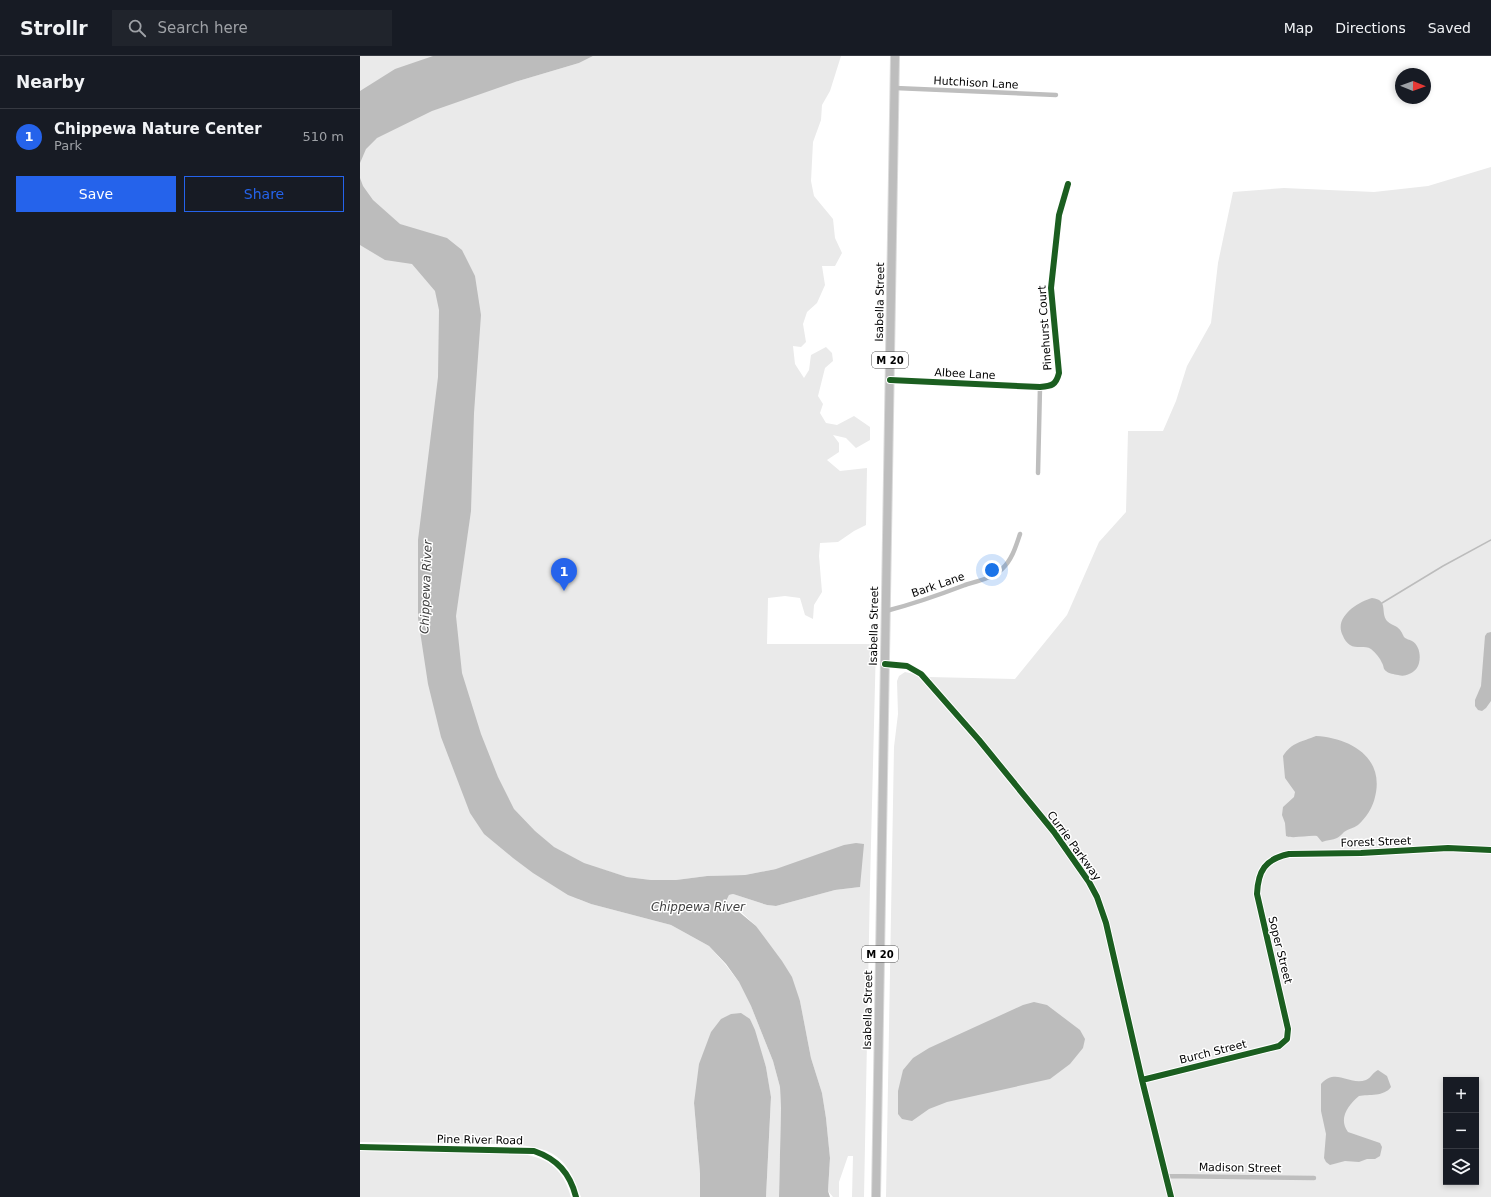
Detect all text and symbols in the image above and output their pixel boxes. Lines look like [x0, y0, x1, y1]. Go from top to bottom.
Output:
search box [112, 10, 392, 46]
text: Strollr [20, 17, 88, 39]
icon: search [126, 17, 148, 39]
text: Search here [158, 19, 248, 37]
text: Map [1284, 20, 1313, 36]
text: Directions [1335, 20, 1406, 36]
text: Saved [1428, 20, 1471, 36]
north arrow [1395, 68, 1431, 104]
text: Nearby [16, 72, 85, 92]
street label: Hutchison Lane [933, 74, 1019, 92]
text: Chippewa Nature Center [54, 120, 262, 138]
text: 1 [24, 129, 34, 144]
text: 510 m [302, 129, 344, 144]
text: Park [54, 138, 82, 153]
button: Save [16, 176, 176, 212]
button: Share [184, 176, 344, 212]
street label: Isabella Street [873, 262, 887, 342]
street label: Pinehurst Court [1035, 284, 1054, 371]
road number: M 20 [872, 352, 908, 368]
street label: Albee Lane [934, 366, 996, 382]
water label: Chippewa River [417, 539, 435, 634]
pin: 1 [551, 558, 577, 591]
your location [982, 560, 1002, 580]
street label: Bark Lane [910, 570, 966, 600]
street label: Isabella Street [867, 586, 881, 666]
street label: Currie Parkway [1044, 809, 1104, 884]
street label: Forest Street [1340, 834, 1412, 850]
water label: Chippewa River [651, 900, 746, 914]
street label: Soper Street [1265, 915, 1295, 986]
road number: M 20 [862, 946, 898, 962]
street label: Isabella Street [861, 970, 875, 1050]
street label: Burch Street [1178, 1037, 1249, 1067]
map controls [1443, 1077, 1479, 1185]
button: + [1443, 1077, 1479, 1113]
button: − [1443, 1113, 1479, 1149]
street label: Pine River Road [437, 1133, 523, 1147]
button: layers [1443, 1149, 1479, 1185]
street label: Madison Street [1199, 1161, 1282, 1175]

